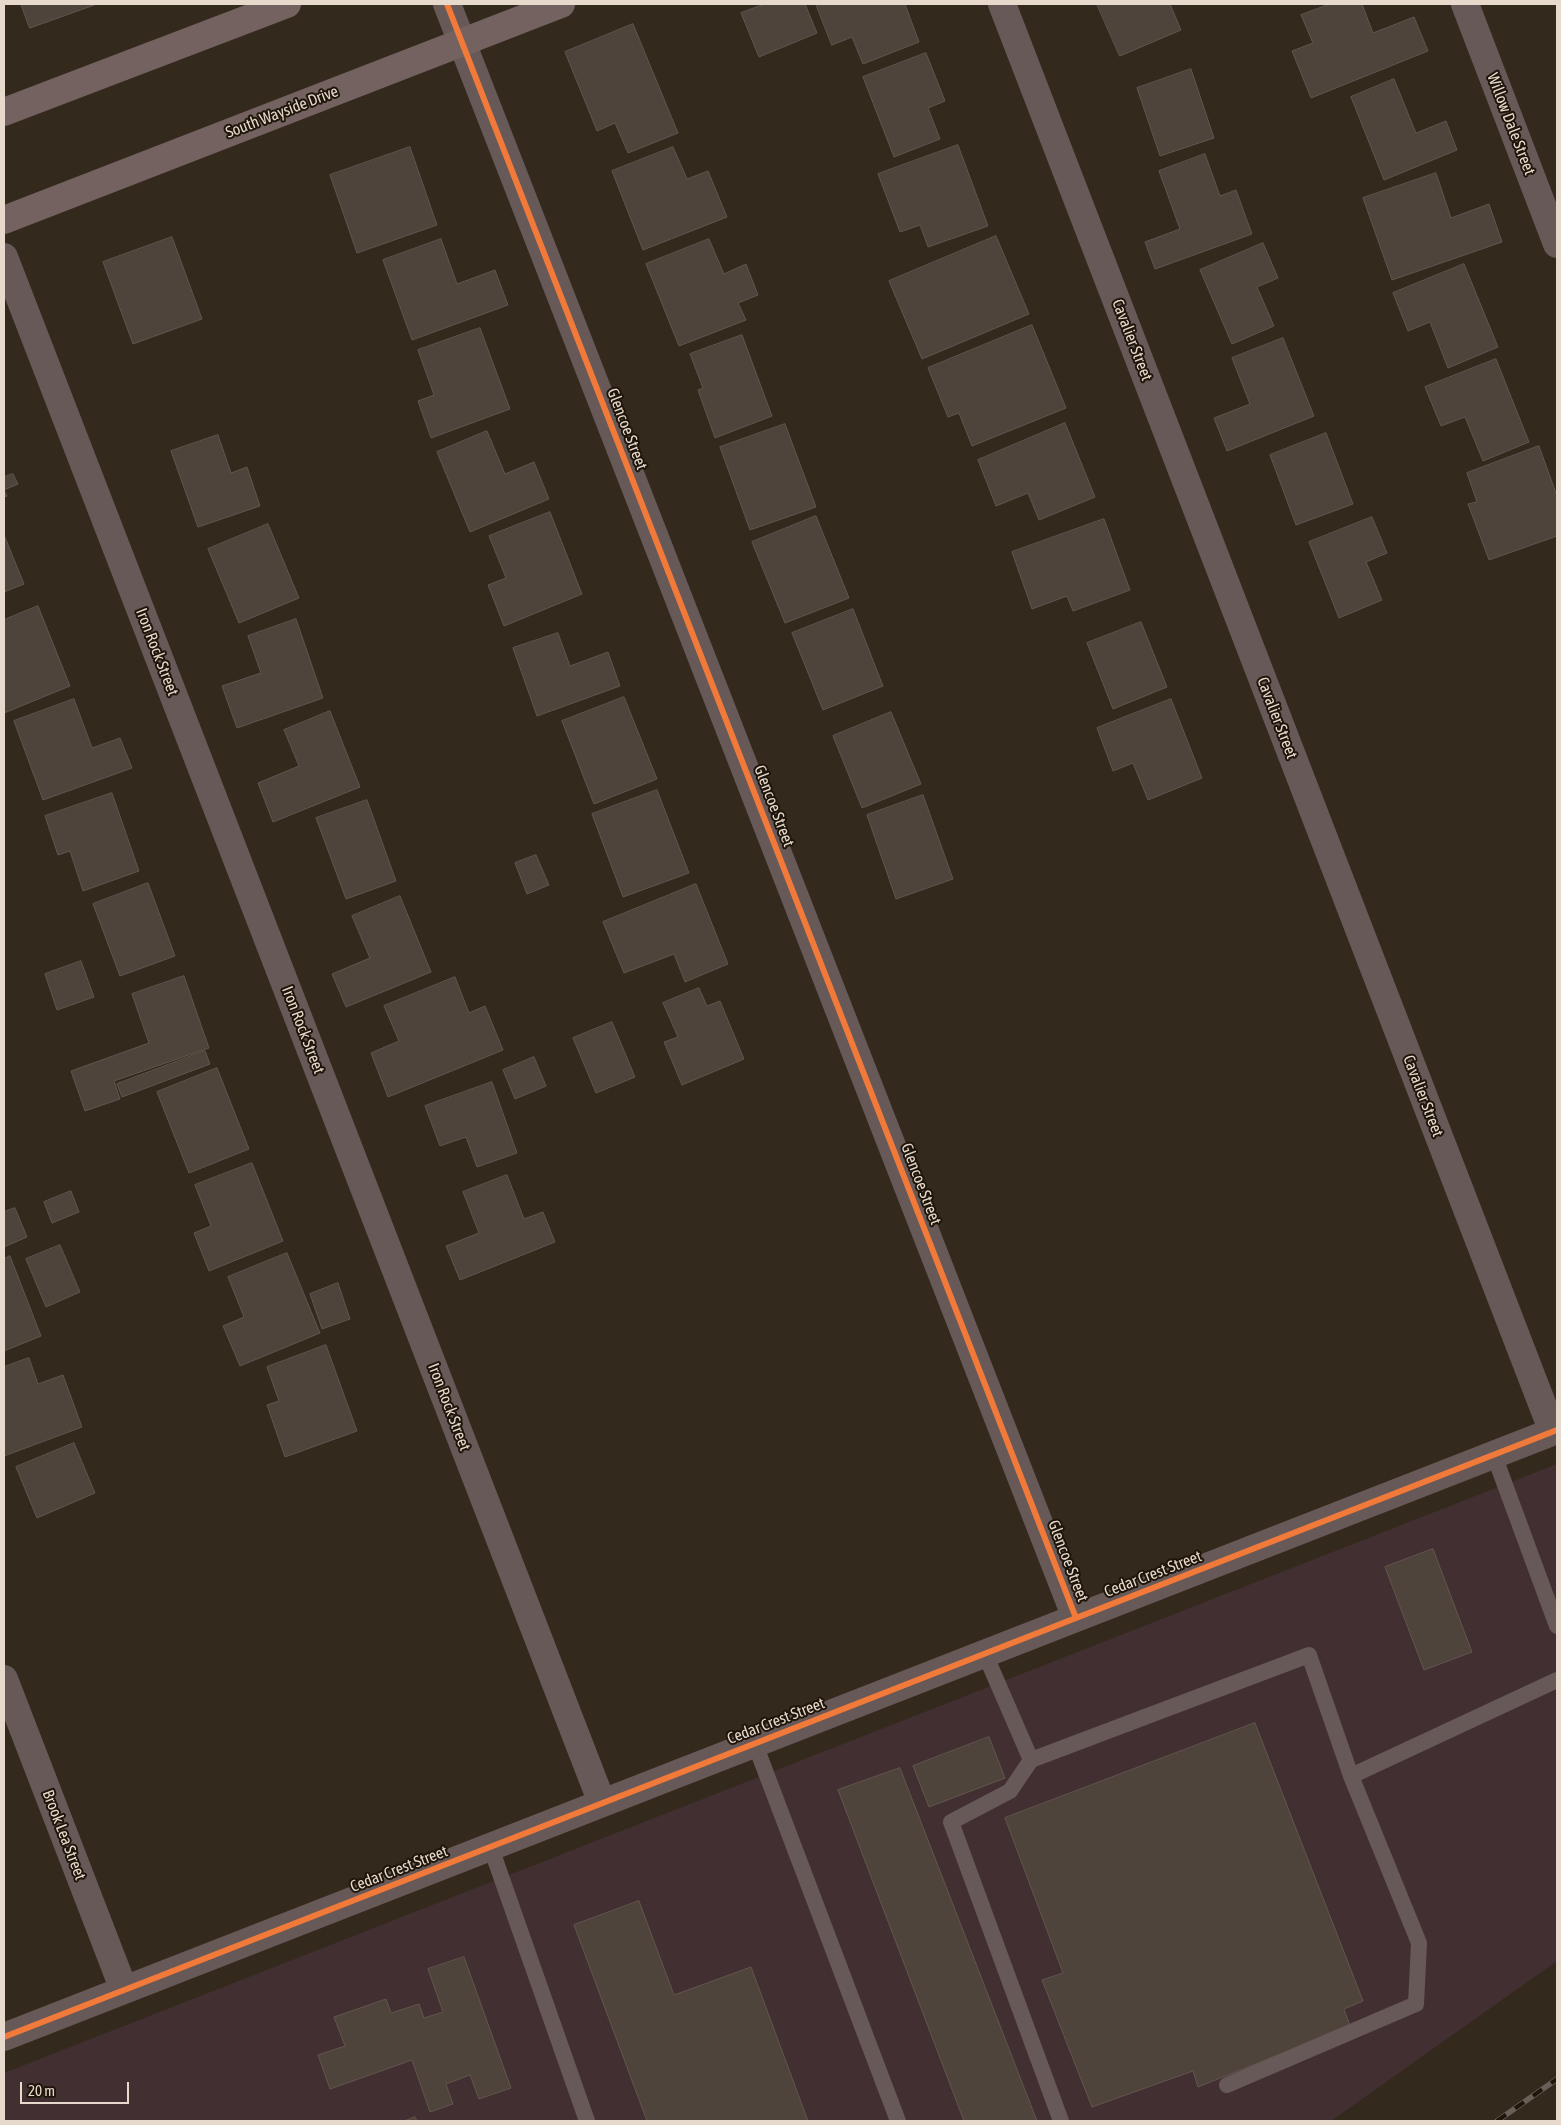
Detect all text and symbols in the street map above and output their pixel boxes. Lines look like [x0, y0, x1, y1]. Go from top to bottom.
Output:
street label: Willow Dale Street [1483, 70, 1539, 178]
street label: South Wayside Drive [223, 82, 341, 142]
street label: Cavalier Street [1108, 297, 1156, 383]
street label: Glencoe Street [603, 386, 651, 472]
street label: Iron Rock Street [132, 606, 182, 698]
street label: Cavalier Street [1253, 675, 1301, 761]
street label: Glencoe Street [750, 763, 798, 849]
street label: Iron Rock Street [278, 984, 328, 1076]
street label: Cavalier Street [1399, 1053, 1447, 1139]
street label: Glencoe Street [897, 1141, 945, 1227]
street label: Iron Rock Street [424, 1361, 474, 1453]
street label: Glencoe Street [1044, 1518, 1092, 1604]
street label: Cedar Crest Street [1101, 1547, 1205, 1601]
street label: Cedar Crest Street [724, 1694, 828, 1748]
street label: Brook Lea Street [38, 1787, 90, 1883]
street label: Cedar Crest Street [347, 1842, 451, 1896]
scale bar [22, 2072, 131, 2104]
text: 20 m [28, 2082, 55, 2099]

